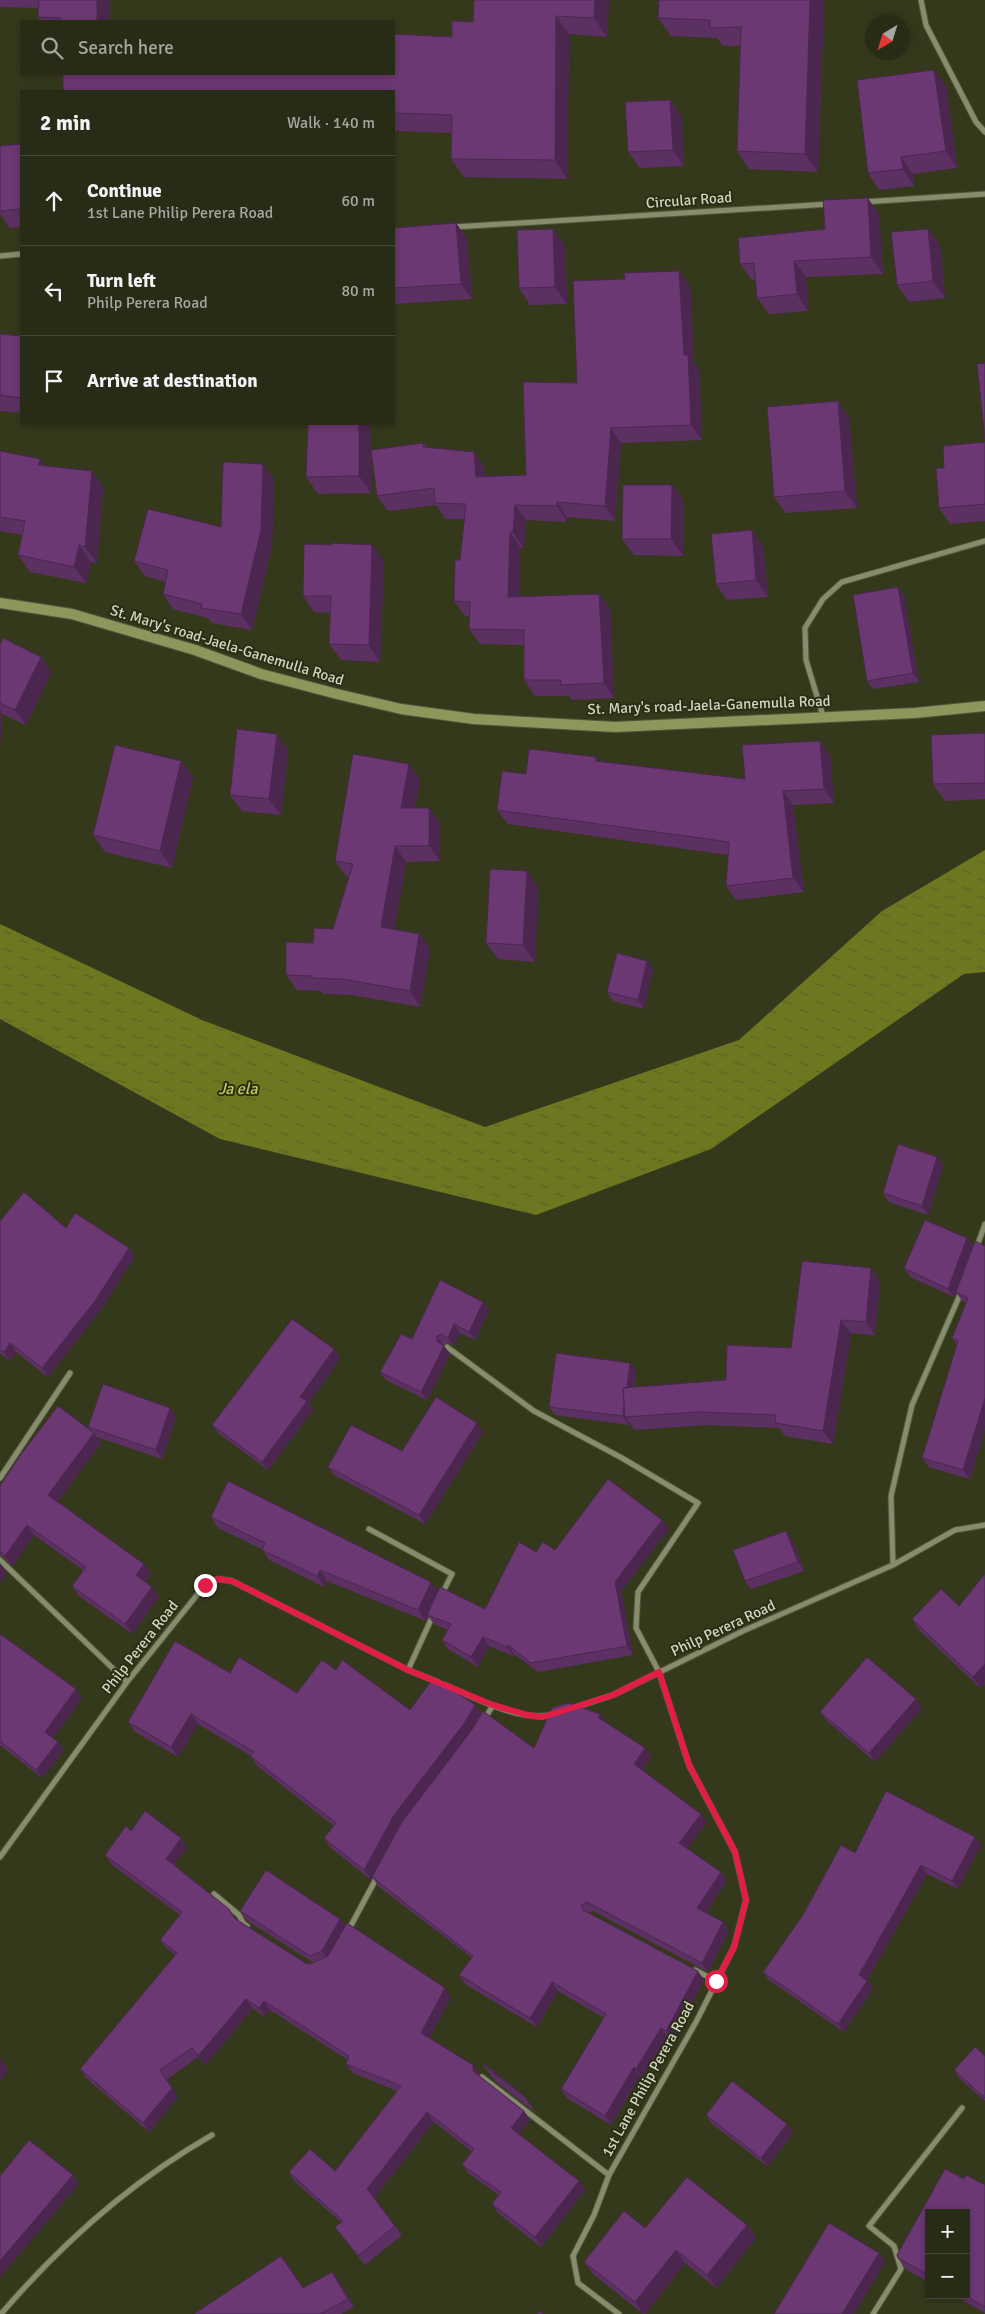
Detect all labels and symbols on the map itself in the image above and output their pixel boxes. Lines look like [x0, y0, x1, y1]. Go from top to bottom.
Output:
north arrow [865, 15, 910, 60]
street label: Circular Road [645, 188, 733, 212]
street label: St. Mary's road-Jaela-Ganemulla Road [108, 601, 346, 689]
street label: St. Mary's road-Jaela-Ganemulla Road [587, 692, 831, 718]
water label: Ja ela [218, 1079, 258, 1099]
route end [194, 1574, 217, 1597]
street label: Philp Perera Road [668, 1596, 778, 1660]
street label: Philp Perera Road [98, 1597, 182, 1697]
route start [705, 1970, 728, 1993]
street label: 1st Lane Philip Perera Road [598, 1998, 698, 2160]

